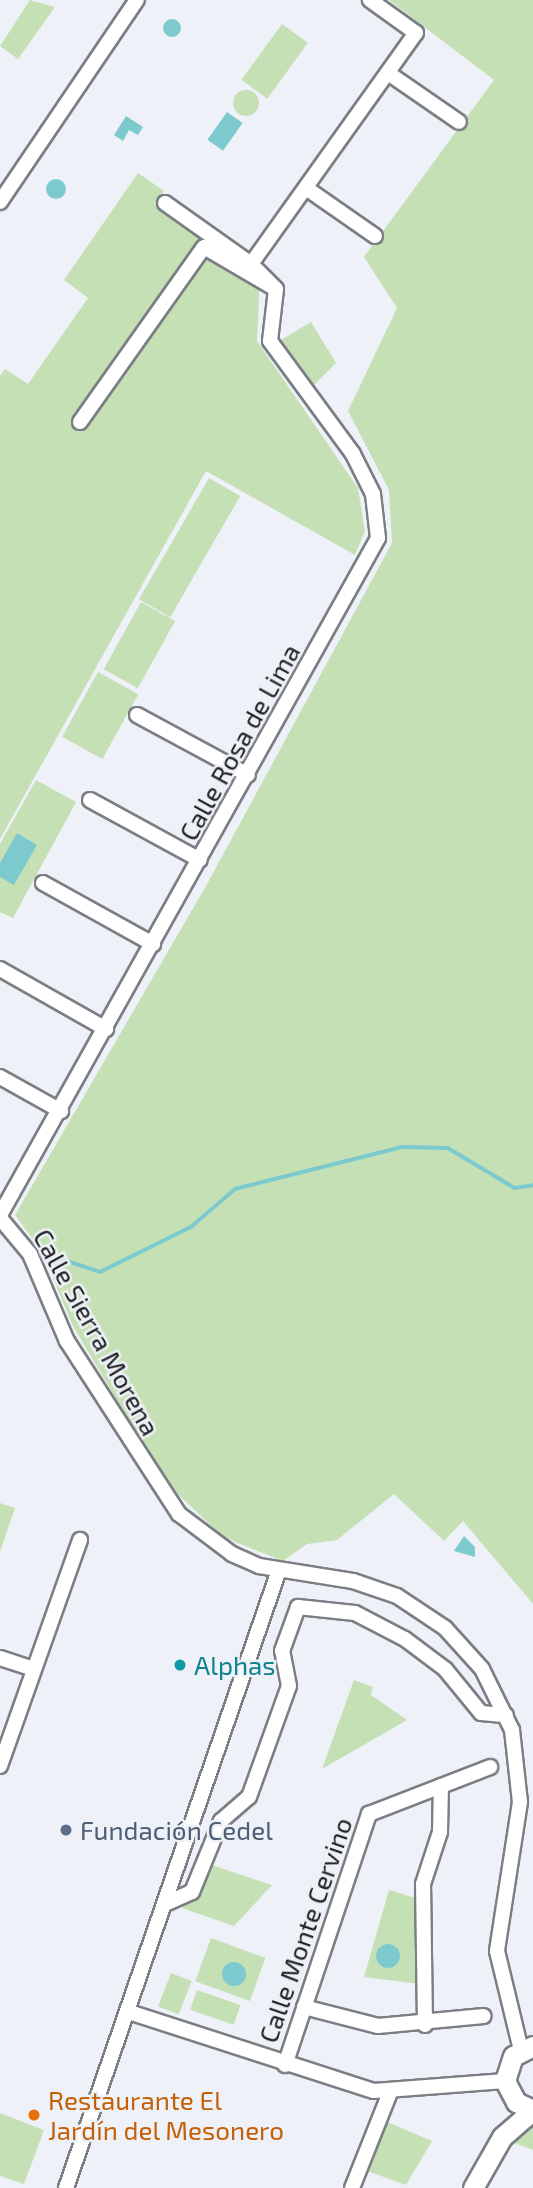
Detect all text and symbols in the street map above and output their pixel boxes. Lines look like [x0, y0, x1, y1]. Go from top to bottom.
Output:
street label: Calle Rosa de Lima [172, 638, 306, 846]
street label: Calle Sierra Morena [27, 1223, 167, 1441]
place label: Alphas [194, 1649, 276, 1681]
marker: Alphas [172, 1657, 188, 1673]
street label: Calle Monte Cervino [252, 1813, 358, 2047]
place label: Fundación Cedel [80, 1814, 273, 1846]
marker: Fundación Cedel [58, 1822, 74, 1838]
place label: Restaurante El Jardín del Mesonero [48, 2084, 285, 2146]
marker: Restaurante El Jardín del Mesonero [26, 2107, 42, 2123]

